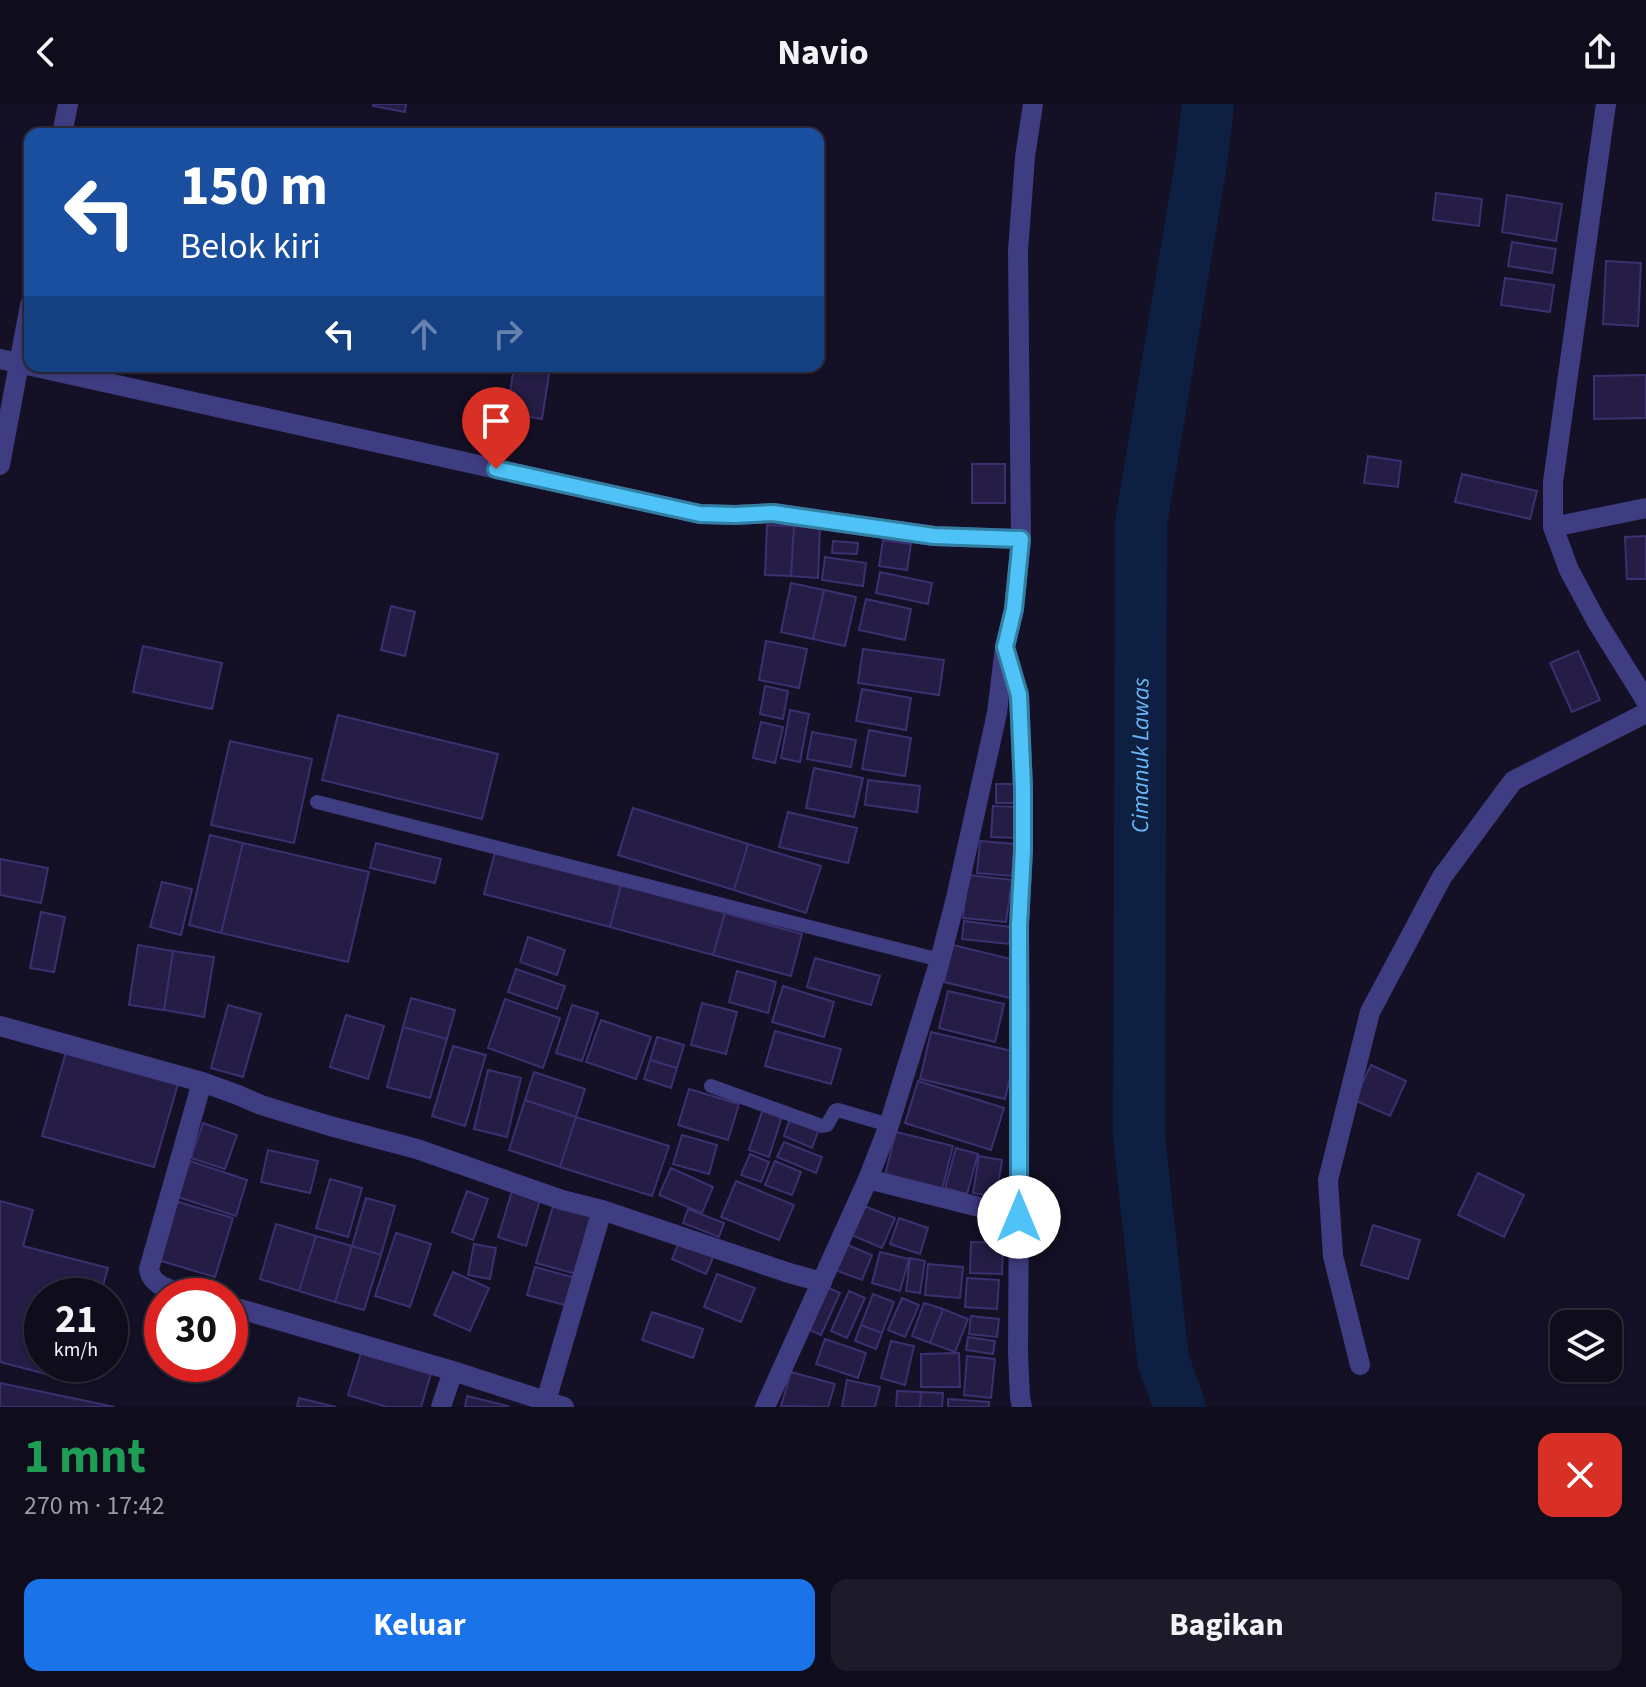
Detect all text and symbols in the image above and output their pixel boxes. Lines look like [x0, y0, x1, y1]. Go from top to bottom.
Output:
text: Navio [777, 27, 869, 78]
icon: back [24, 30, 68, 74]
icon: share [1578, 30, 1622, 74]
text: 150 m [180, 147, 328, 226]
icon: left [48, 160, 152, 264]
text: Belok kiri [180, 221, 321, 272]
icon: left [318, 312, 362, 356]
icon: ahead [402, 312, 446, 356]
icon: right [486, 312, 530, 356]
pin [462, 387, 530, 469]
icon: arrive [474, 399, 518, 443]
water label: Cimanuk Lawas [1122, 677, 1158, 833]
position arrow [977, 1175, 1061, 1259]
speed limit sign: 30 [144, 1278, 248, 1382]
text: 21 [55, 1291, 97, 1348]
map controls [1550, 1310, 1622, 1382]
button: layers [1550, 1310, 1622, 1382]
text: km/h [54, 1336, 98, 1364]
text: 1 mnt [24, 1423, 146, 1491]
button: close [1538, 1433, 1622, 1517]
text: 270 m · 17:42 [24, 1487, 165, 1524]
button: Keluar [24, 1579, 815, 1671]
button: Bagikan [831, 1579, 1622, 1671]

